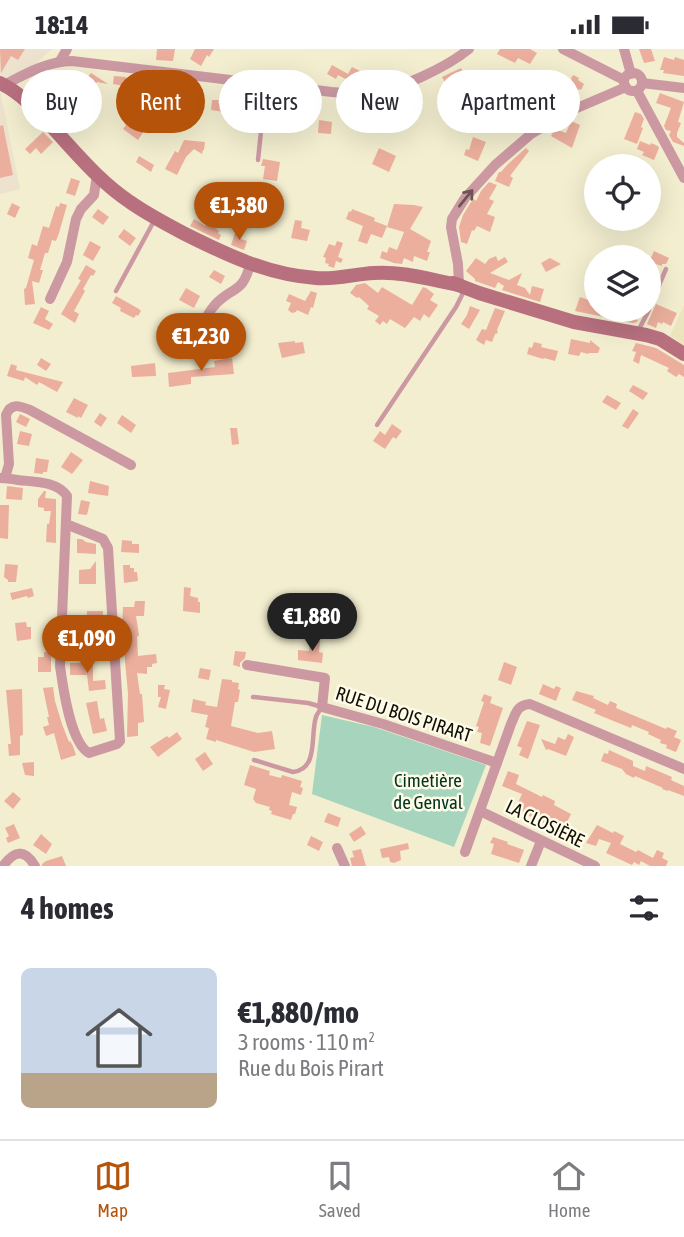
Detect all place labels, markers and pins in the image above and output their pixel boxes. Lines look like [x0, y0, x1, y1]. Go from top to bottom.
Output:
pin: €1,380 [182, 183, 296, 242]
pin: €1,230 [144, 313, 258, 373]
pin: €1,880 [255, 593, 369, 653]
pin: €1,090 [30, 615, 144, 675]

